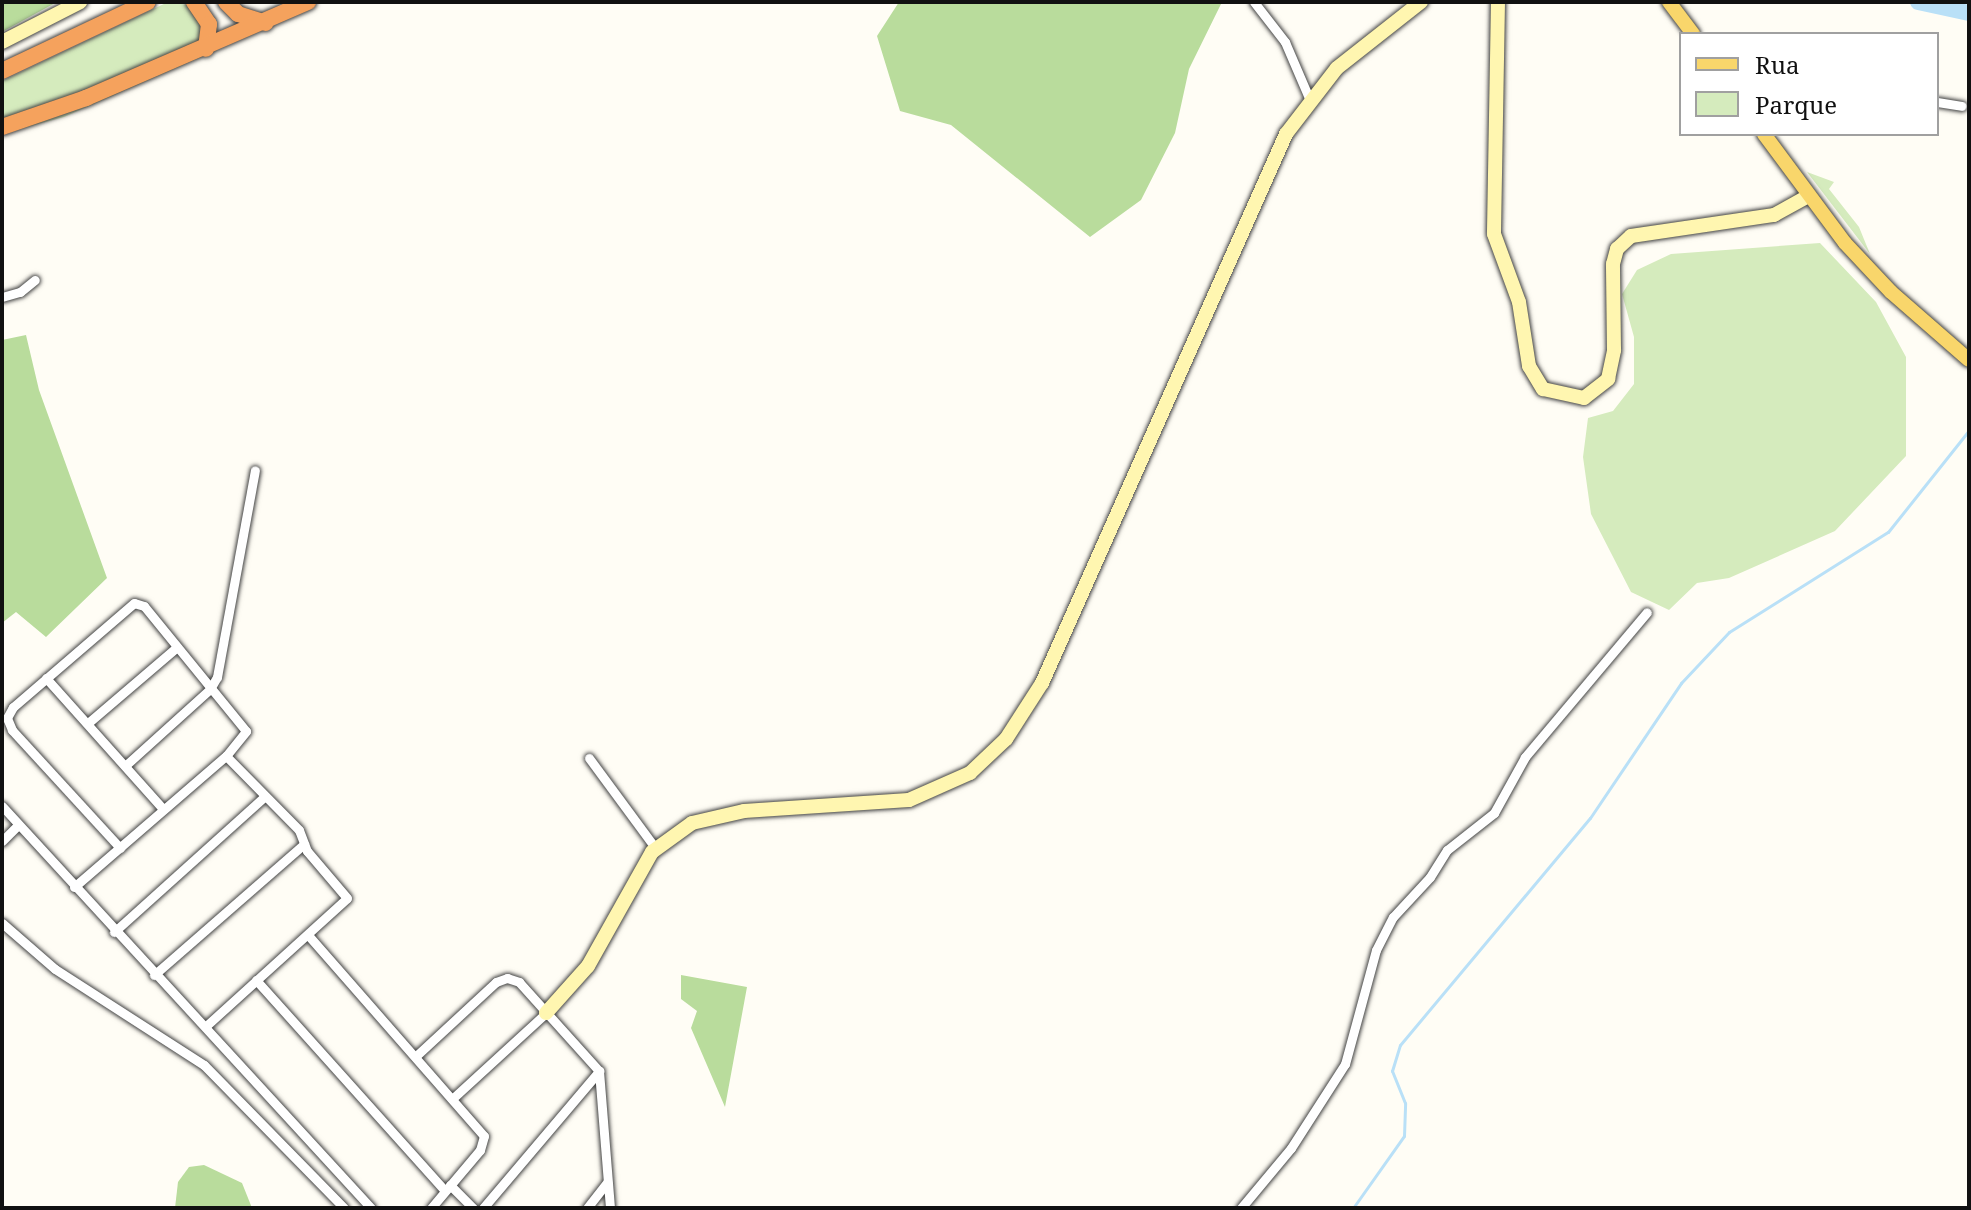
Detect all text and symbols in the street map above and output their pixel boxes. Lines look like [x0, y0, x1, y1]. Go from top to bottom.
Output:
legend [1679, 32, 1939, 136]
text: Rua [1755, 48, 1800, 81]
text: Parque [1755, 88, 1837, 121]

